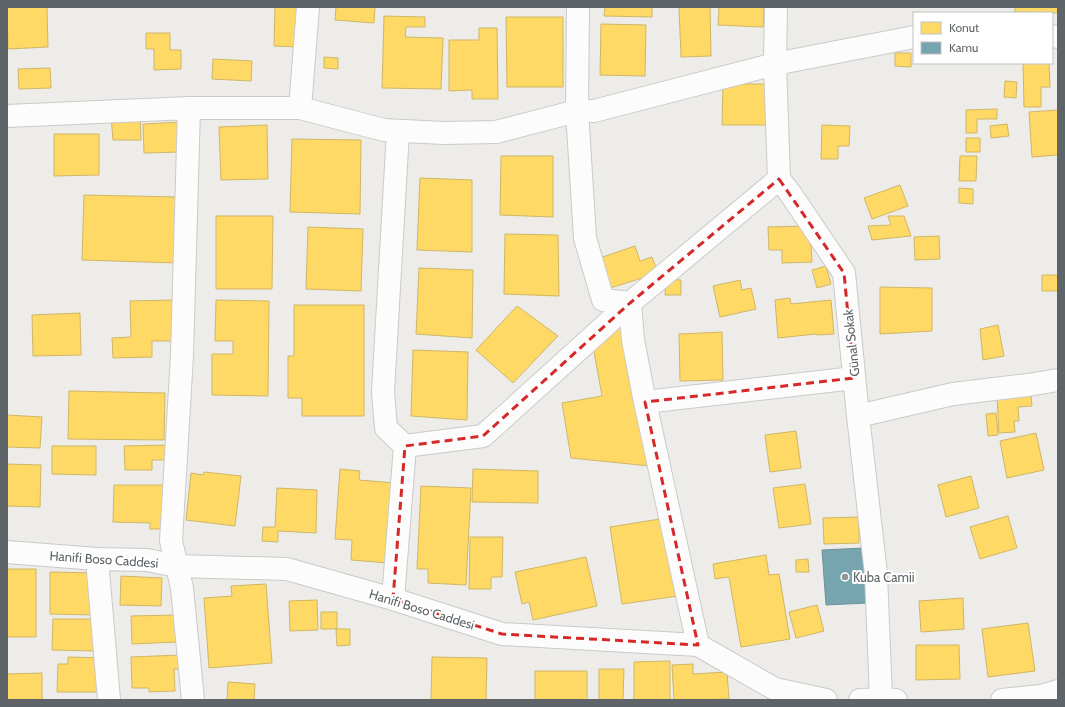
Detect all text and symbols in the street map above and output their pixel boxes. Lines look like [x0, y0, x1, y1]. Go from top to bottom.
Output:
legend [913, 12, 1053, 64]
text: Konut [949, 20, 979, 35]
text: Kamu [949, 40, 978, 55]
street label: Günal Sokak [839, 308, 862, 377]
street label: Hanifi Boso Caddesi [49, 547, 159, 571]
place label: Kuba Camii [853, 569, 914, 585]
marker: Kuba Camii [840, 572, 850, 582]
street label: Hanifi Boso Caddesi [367, 585, 477, 633]

